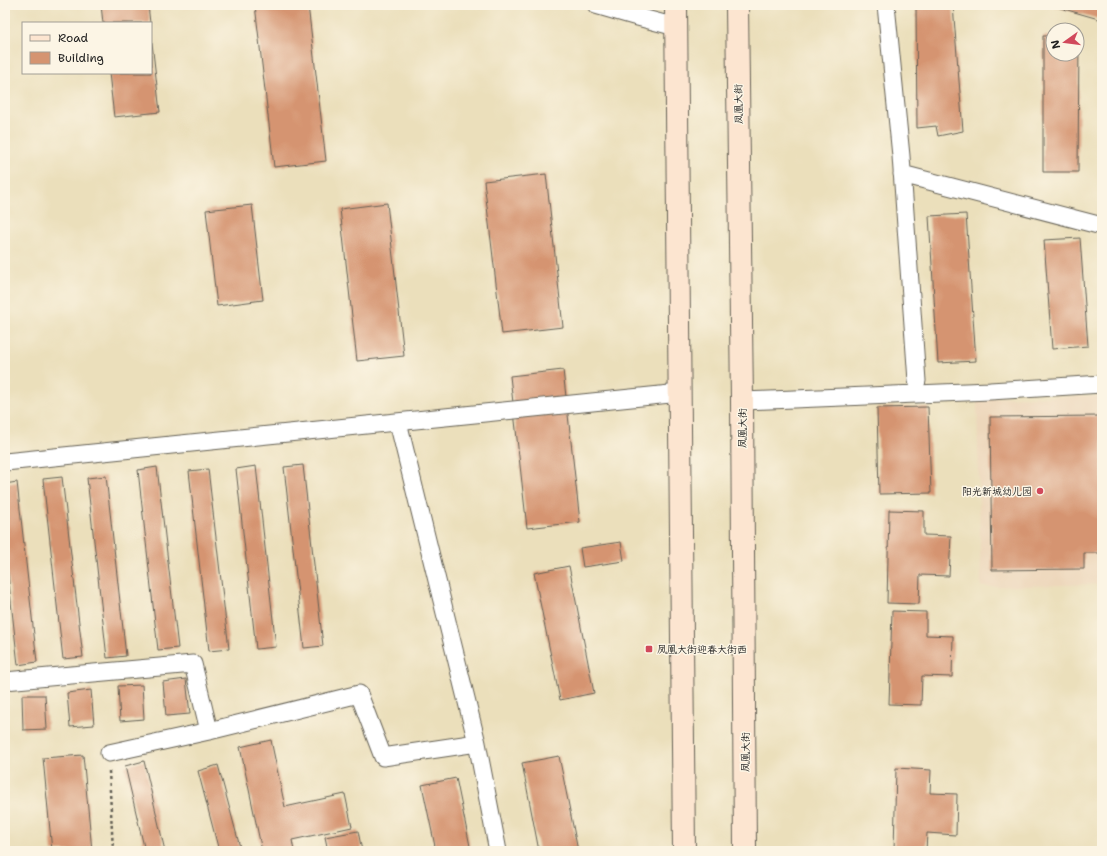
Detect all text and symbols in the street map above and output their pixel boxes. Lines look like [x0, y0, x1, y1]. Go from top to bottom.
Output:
legend [22, 22, 152, 74]
north arrow [1045, 22, 1085, 62]
text: Road [58, 30, 89, 46]
text: N [1047, 38, 1064, 50]
text: Building [58, 50, 104, 66]
street label: 凤凰大街 [732, 84, 745, 124]
street label: 凤凰大街 [736, 408, 749, 448]
place label: 阳光新城幼儿园 [962, 485, 1032, 498]
marker: 阳光新城幼儿园 [1035, 486, 1045, 496]
place label: 凤凰大街迎春大街西 [657, 643, 747, 656]
marker: 凤凰大街迎春大街西 [644, 644, 654, 654]
street label: 凤凰大街 [739, 732, 752, 772]

